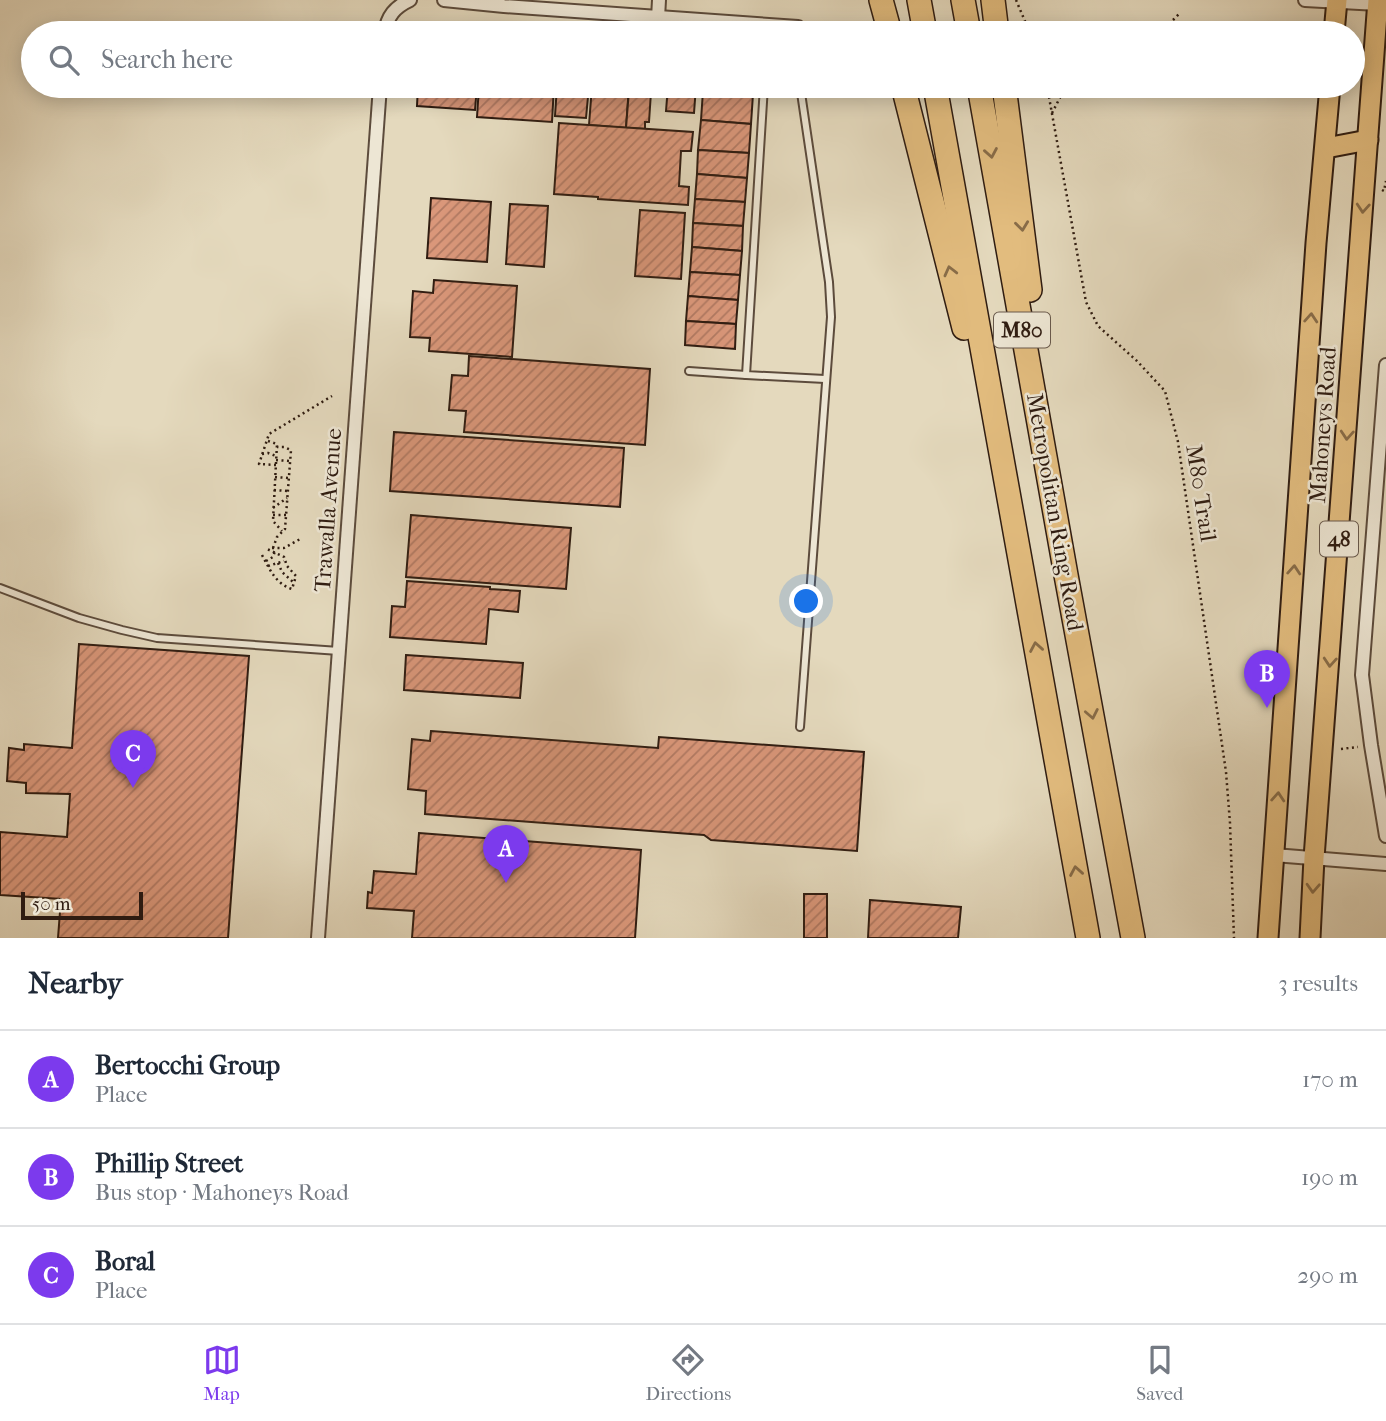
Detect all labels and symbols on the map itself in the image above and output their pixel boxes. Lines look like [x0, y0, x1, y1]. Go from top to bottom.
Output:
one-way arrow [982, 147, 997, 159]
one-way arrow [1356, 203, 1371, 214]
one-way arrow [1014, 221, 1029, 232]
one-way arrow [944, 265, 958, 277]
road number: M80 [994, 312, 1050, 348]
one-way arrow [1303, 312, 1318, 323]
street label: Mahoneys Road [1304, 345, 1342, 504]
street label: Metropolitan Ring Road [1021, 391, 1089, 633]
street label: Trawalla Avenue [309, 427, 347, 593]
one-way arrow [1340, 429, 1355, 440]
street label: M80 Trail [1180, 443, 1222, 544]
road number: 48 [1320, 522, 1358, 556]
one-way arrow [1286, 564, 1301, 575]
your location [789, 584, 823, 618]
one-way arrow [1029, 641, 1044, 653]
pin: B [1244, 650, 1290, 708]
one-way arrow [1323, 656, 1338, 667]
one-way arrow [1083, 708, 1098, 720]
pin: C [110, 730, 156, 788]
one-way arrow [1270, 791, 1285, 802]
pin: A [483, 825, 529, 883]
one-way arrow [1069, 865, 1084, 877]
one-way arrow [1305, 883, 1320, 894]
scale bar [21, 889, 144, 921]

